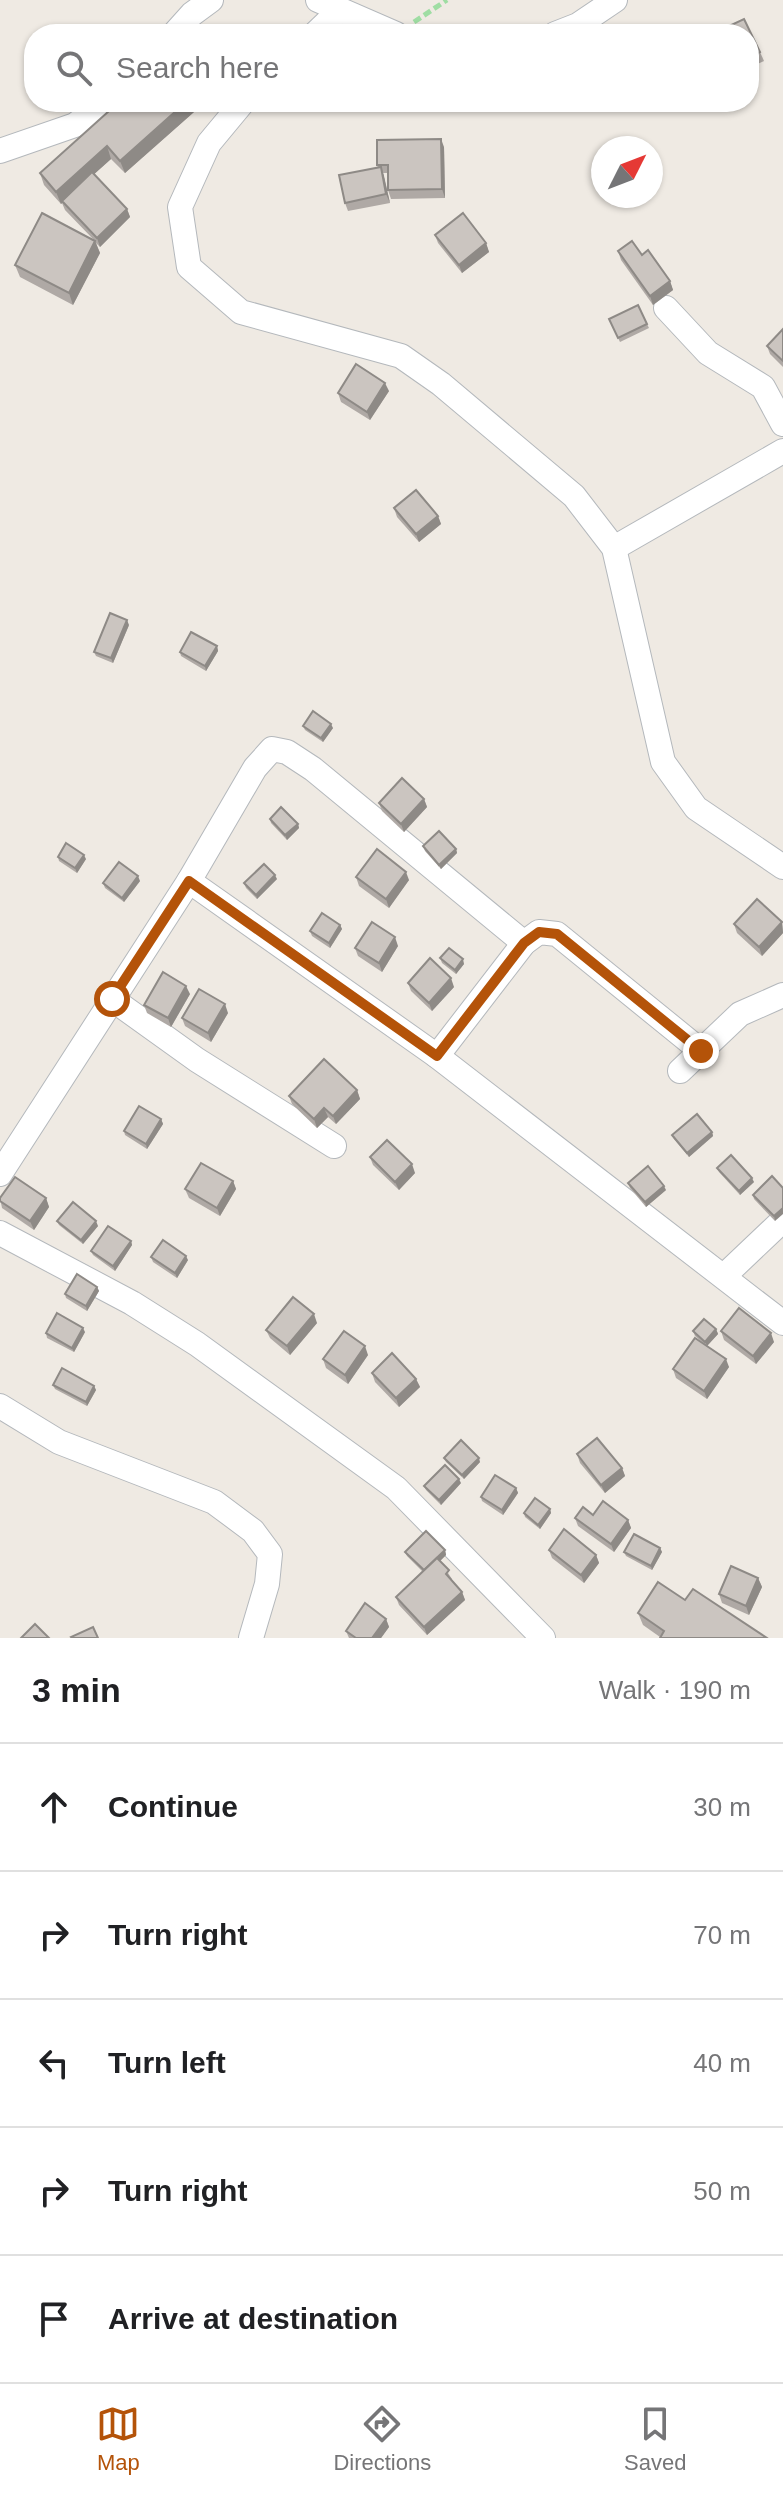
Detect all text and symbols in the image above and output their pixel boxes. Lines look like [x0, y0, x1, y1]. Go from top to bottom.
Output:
search box [24, 24, 759, 112]
icon: search [52, 46, 96, 90]
text: Search here [116, 51, 279, 84]
north arrow [591, 136, 663, 208]
route start [94, 981, 130, 1017]
route end [683, 1033, 719, 1069]
text: 3 min [32, 1671, 121, 1709]
text: Walk · 190 m [599, 1675, 751, 1705]
icon: ahead [32, 1785, 76, 1829]
text: Continue [108, 1790, 238, 1823]
text: 30 m [693, 1792, 751, 1822]
icon: right [32, 1913, 76, 1957]
text: Turn right [108, 1918, 247, 1951]
text: 70 m [693, 1920, 751, 1950]
icon: left [32, 2041, 76, 2085]
text: Turn left [108, 2046, 226, 2079]
text: 40 m [693, 2048, 751, 2078]
icon: right [32, 2169, 76, 2213]
text: Turn right [108, 2174, 247, 2207]
text: 50 m [693, 2176, 751, 2206]
icon: arrive [32, 2297, 76, 2341]
text: Arrive at destination [108, 2302, 398, 2335]
tab: Map [96, 2402, 140, 2476]
tab: Directions [333, 2402, 431, 2476]
tab: Saved [624, 2402, 687, 2476]

